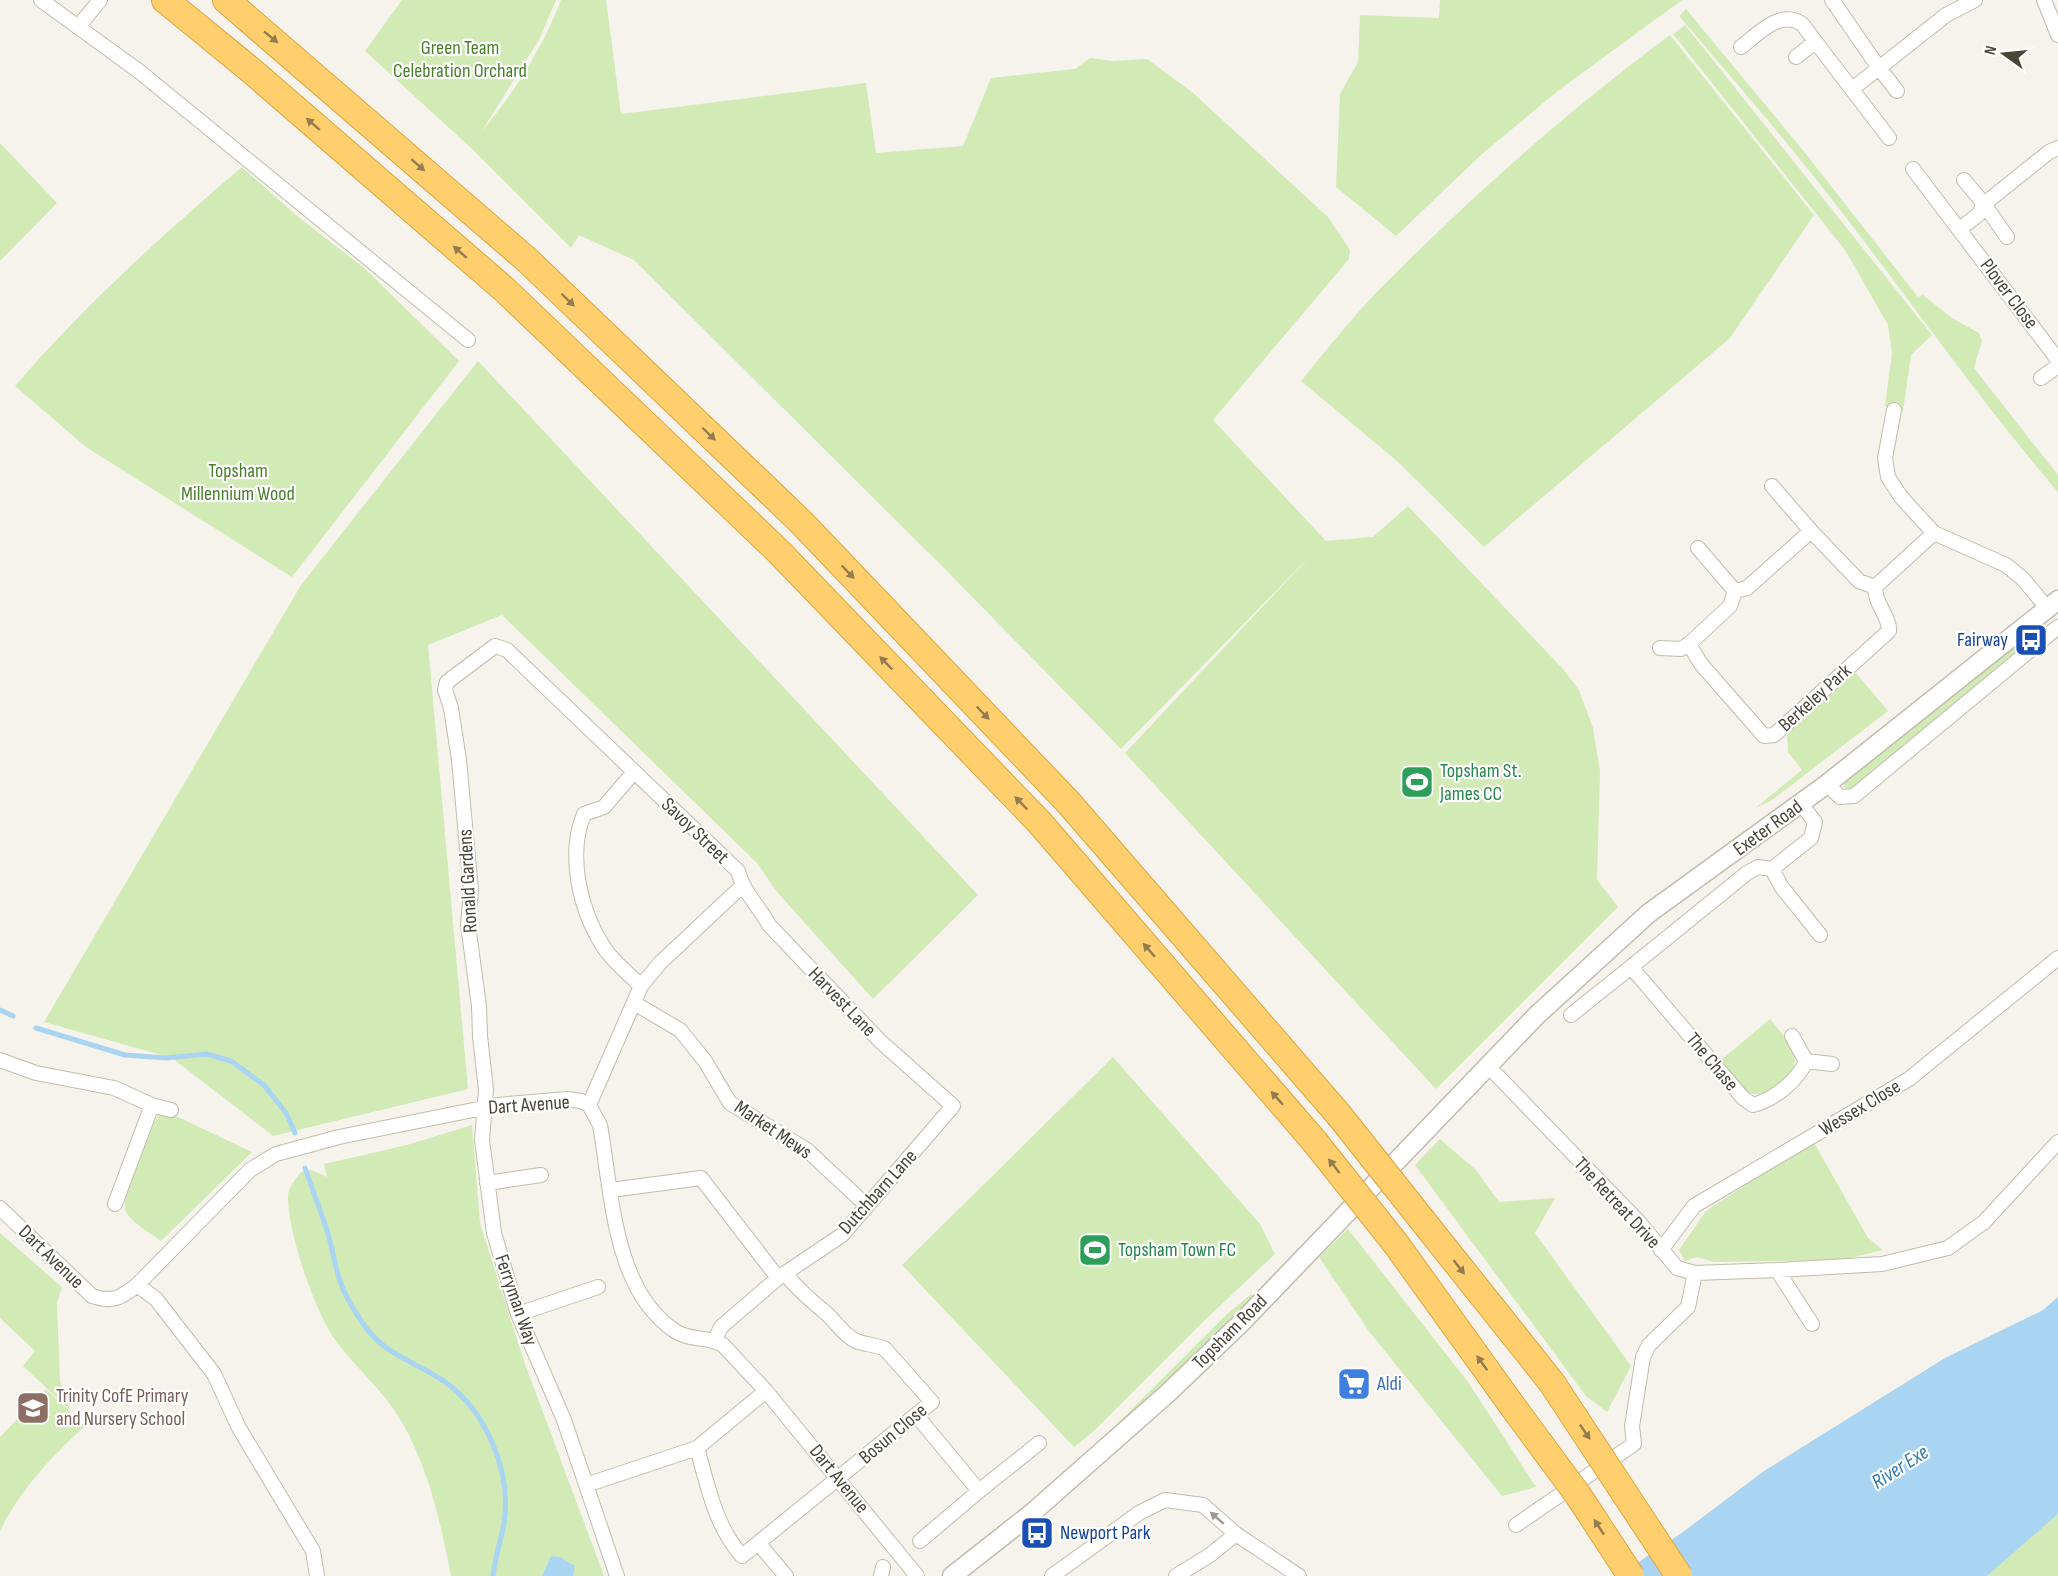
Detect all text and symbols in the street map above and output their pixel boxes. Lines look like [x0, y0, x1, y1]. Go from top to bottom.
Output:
north arrow [1974, 24, 2034, 84]
one-way arrow [263, 30, 278, 43]
park label: Green Team Celebration Orchard [393, 36, 527, 83]
text: N [1981, 44, 2001, 57]
one-way arrow [306, 118, 321, 131]
one-way arrow [410, 158, 425, 171]
one-way arrow [452, 245, 468, 258]
street label: Plover Close [1975, 254, 2043, 334]
one-way arrow [561, 292, 575, 306]
one-way arrow [702, 427, 716, 441]
park label: Topsham Millennium Wood [181, 459, 295, 506]
one-way arrow [841, 564, 855, 579]
bus stop icon: Fairway [2013, 622, 2049, 658]
place label: Fairway [1957, 628, 2008, 652]
one-way arrow [879, 656, 893, 670]
street label: Berkeley Park [1774, 659, 1857, 737]
one-way arrow [975, 705, 989, 719]
place label: Topsham St. James CC [1439, 759, 1522, 806]
sports icon: Topsham St. James CC [1399, 764, 1435, 800]
street label: Savoy Street [656, 793, 734, 869]
street label: Exeter Road [1729, 795, 1807, 861]
one-way arrow [1014, 797, 1028, 811]
street label: Ronald Gardens [453, 828, 483, 934]
one-way arrow [1143, 943, 1156, 958]
street label: Harvest Lane [803, 962, 881, 1042]
street label: The Chase [1681, 1028, 1743, 1096]
street label: Wessex Close [1815, 1074, 1905, 1142]
street label: Dart Avenue [487, 1090, 571, 1120]
one-way arrow [1271, 1091, 1284, 1106]
street label: Market Mews [730, 1095, 816, 1165]
street label: Dutchbarn Lane [834, 1145, 922, 1239]
street label: The Retreat Drive [1569, 1152, 1665, 1254]
one-way arrow [1328, 1158, 1340, 1173]
street label: Dart Avenue [13, 1220, 89, 1294]
sports icon: Topsham Town FC [1077, 1232, 1113, 1268]
place label: Topsham Town FC [1118, 1238, 1236, 1262]
street label: Ferryman Way [489, 1251, 543, 1349]
one-way arrow [1453, 1259, 1465, 1274]
street label: Topsham Road [1188, 1290, 1272, 1374]
one-way arrow [1476, 1356, 1488, 1372]
supermarket icon: Aldi [1336, 1366, 1372, 1402]
place label: Aldi [1376, 1372, 1402, 1396]
place label: Trinity CofE Primary and Nursery School [56, 1384, 189, 1431]
school or university icon: Trinity CofE Primary and Nursery School [15, 1390, 51, 1426]
street label: Bosun Close [854, 1399, 932, 1469]
one-way arrow [1579, 1423, 1591, 1439]
water label: River Exe [1867, 1439, 1933, 1495]
street label: Dart Avenue [804, 1440, 874, 1518]
one-way arrow [1210, 1512, 1225, 1525]
bus stop icon: Newport Park [1019, 1515, 1055, 1551]
one-way arrow [1594, 1519, 1605, 1535]
place label: Newport Park [1060, 1521, 1151, 1545]

